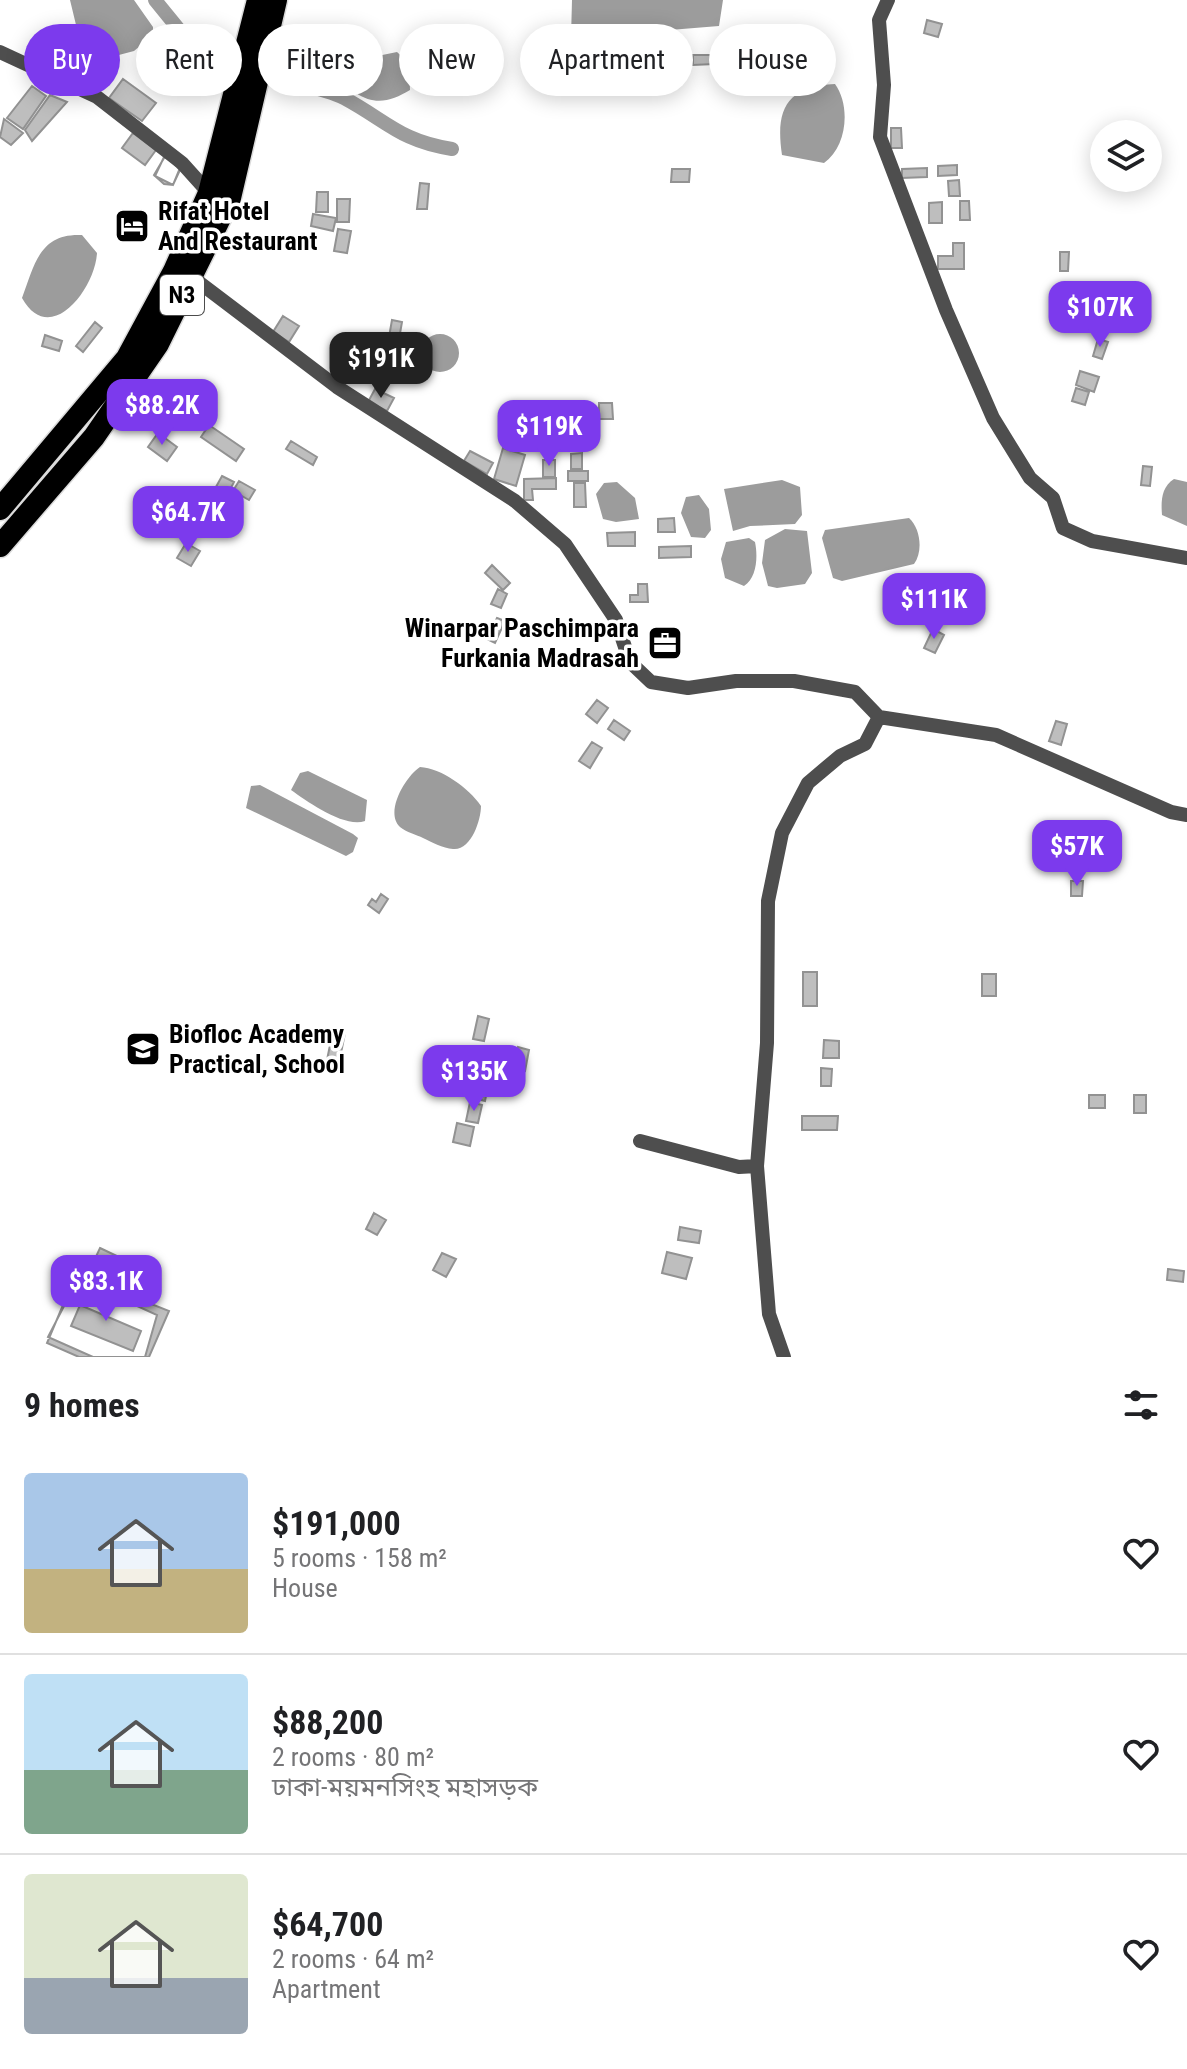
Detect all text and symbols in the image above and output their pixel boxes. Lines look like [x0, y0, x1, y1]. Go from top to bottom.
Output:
chip: Buy [24, 24, 120, 96]
chip: Rent [136, 24, 242, 96]
chip: Filters [258, 24, 383, 96]
chip: New [399, 24, 504, 96]
chip: Apartment [520, 24, 693, 96]
chip: House [709, 24, 836, 96]
map controls [1090, 120, 1162, 192]
button: layers [1090, 120, 1162, 192]
place label: Rifat Hotel And Restaurant [158, 196, 318, 256]
hotel icon: Rifat Hotel And Restaurant [113, 207, 151, 245]
road number: N3 [160, 275, 204, 315]
pin: $107K [1044, 281, 1156, 349]
text: $107K [1067, 292, 1133, 322]
pin: $191K [325, 332, 437, 400]
text: $191K [348, 343, 414, 373]
pin: $88.2K [97, 379, 227, 447]
text: $88.2K [125, 390, 199, 420]
pin: $119K [493, 400, 605, 468]
text: $119K [516, 411, 582, 441]
pin: $64.7K [123, 486, 253, 554]
text: $64.7K [151, 497, 225, 527]
pin: $111K [878, 573, 990, 641]
text: $111K [901, 584, 967, 614]
place label: Winarpar Paschimpara Furkania Madrasah [405, 613, 639, 673]
office icon: Winarpar Paschimpara Furkania Madrasah [646, 624, 684, 662]
pin: $57K [1030, 820, 1124, 888]
text: $57K [1050, 831, 1104, 861]
place label: Biofloc Academy Practical, School [169, 1019, 345, 1079]
school or university icon: Biofloc Academy Practical, School [124, 1030, 162, 1068]
pin: $135K [418, 1045, 530, 1113]
text: $135K [441, 1056, 507, 1086]
pin: $83.1K [41, 1255, 171, 1323]
text: $83.1K [69, 1266, 143, 1296]
icon: filters [1119, 1383, 1163, 1427]
text: 9 homes [24, 1385, 140, 1425]
text: $191,000 [272, 1503, 401, 1543]
icon: home [88, 1505, 184, 1601]
icon: heart [1119, 1531, 1163, 1575]
text: 5 rooms · 158 m² [272, 1543, 447, 1573]
text: House [272, 1573, 338, 1603]
text: $88,200 [272, 1702, 383, 1742]
icon: home [88, 1706, 184, 1802]
icon: heart [1119, 1732, 1163, 1776]
text: 2 rooms · 80 m² [272, 1742, 434, 1772]
text: ঢাকা-ময়মনসিংহ মহাসড়ক [272, 1772, 538, 1802]
text: $64,700 [272, 1904, 383, 1944]
icon: home [88, 1906, 184, 2002]
icon: heart [1119, 1932, 1163, 1976]
text: 2 rooms · 64 m² [272, 1944, 434, 1974]
text: Apartment [272, 1974, 381, 2004]

